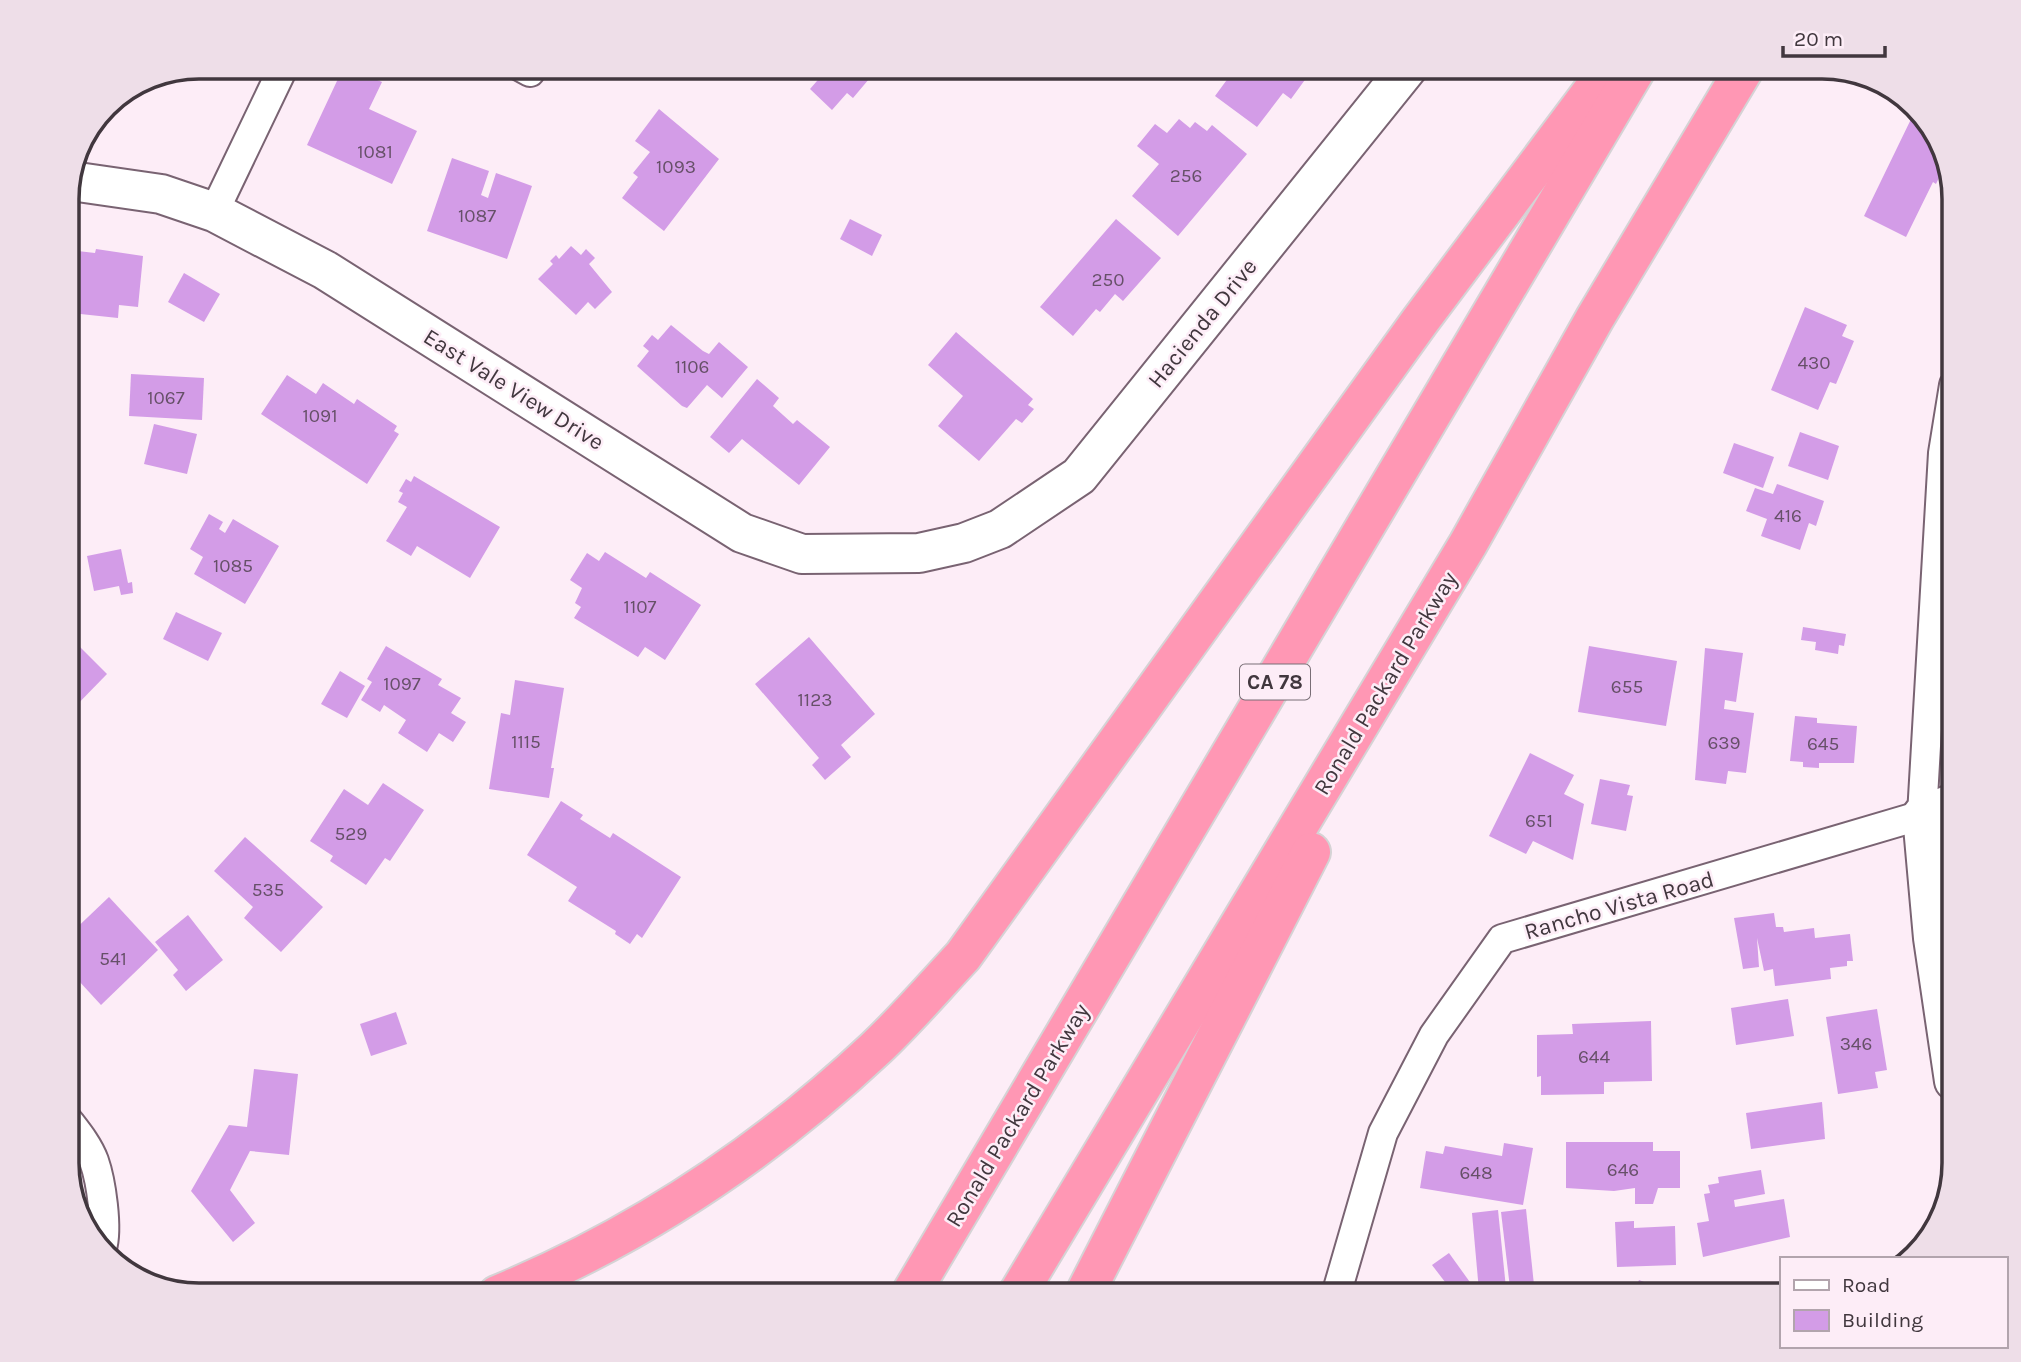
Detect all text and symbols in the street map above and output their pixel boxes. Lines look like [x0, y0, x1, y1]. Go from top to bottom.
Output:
scale bar [1783, 14, 1884, 58]
text: 20 m [1794, 27, 1843, 51]
house number: 1081 [357, 141, 393, 163]
house number: 1093 [656, 156, 696, 178]
house number: 256 [1170, 165, 1202, 187]
house number: 1087 [458, 205, 496, 227]
street label: Hacienda Drive [1142, 253, 1263, 393]
house number: 250 [1091, 269, 1125, 291]
street label: East Vale View Drive [418, 323, 609, 456]
house number: 430 [1797, 352, 1831, 374]
house number: 1106 [675, 356, 709, 378]
house number: 1067 [147, 387, 185, 409]
house number: 1091 [303, 405, 337, 427]
house number: 416 [1774, 505, 1802, 527]
house number: 1085 [213, 555, 253, 577]
street label: Ronald Packard Parkway [1308, 566, 1463, 800]
house number: 1107 [624, 596, 656, 618]
road number: CA 78 [1240, 664, 1310, 700]
house number: 1097 [383, 673, 421, 695]
house number: 655 [1611, 676, 1643, 698]
house number: 1123 [798, 689, 832, 711]
house number: 1115 [511, 731, 541, 753]
house number: 639 [1707, 732, 1741, 754]
house number: 645 [1807, 733, 1839, 755]
house number: 651 [1525, 810, 1553, 832]
house number: 529 [335, 823, 367, 845]
street label: Rancho Vista Road [1521, 865, 1717, 945]
house number: 535 [252, 879, 284, 901]
house number: 541 [99, 948, 127, 970]
street label: Ronald Packard Parkway [940, 998, 1095, 1232]
house number: 346 [1840, 1033, 1872, 1055]
house number: 644 [1578, 1046, 1610, 1068]
house number: 646 [1607, 1159, 1639, 1181]
house number: 648 [1459, 1162, 1493, 1184]
legend [1780, 1257, 2007, 1348]
text: Road [1842, 1273, 1890, 1297]
text: Building [1842, 1308, 1923, 1332]

